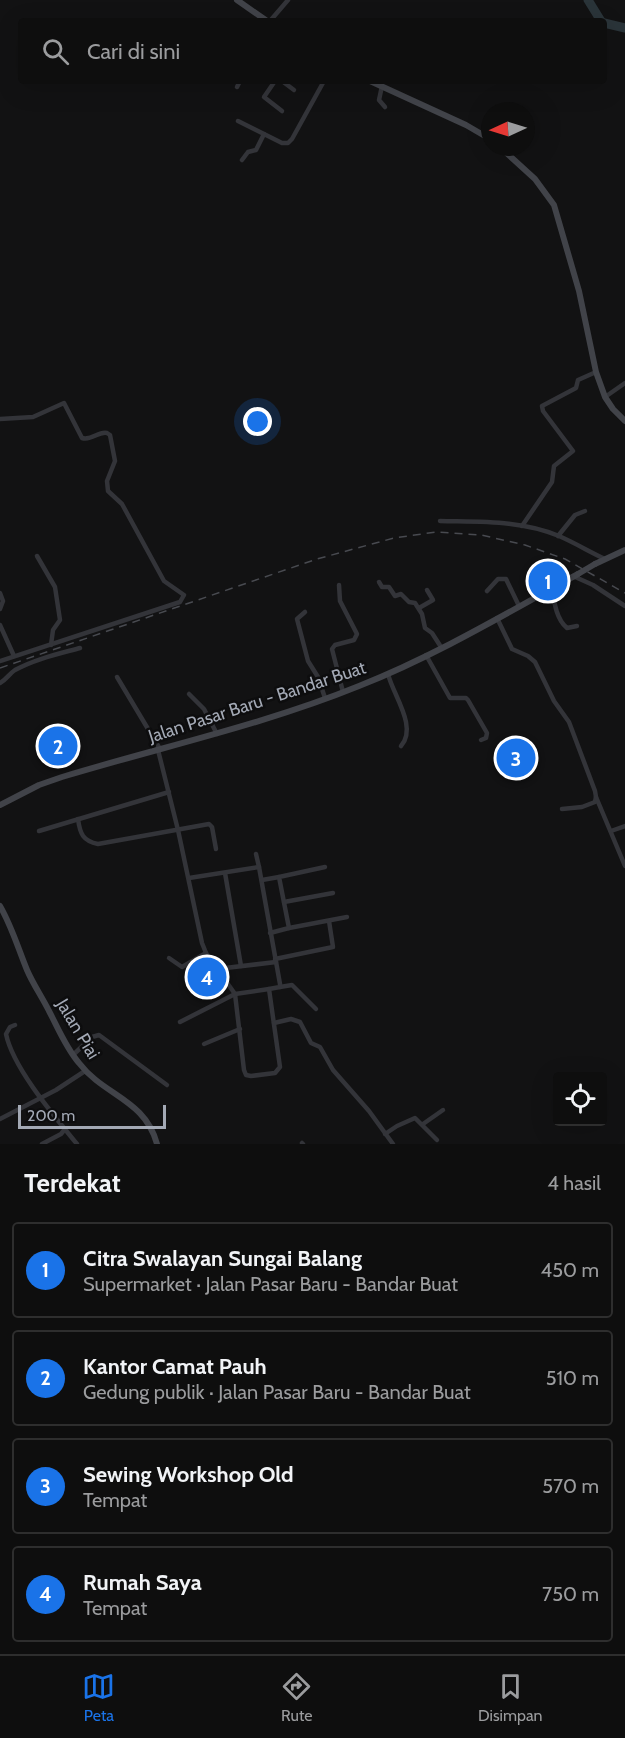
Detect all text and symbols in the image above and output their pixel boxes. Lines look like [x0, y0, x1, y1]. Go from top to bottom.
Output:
search box [18, 18, 607, 84]
icon: search [39, 35, 72, 68]
text: Cari di sini [87, 38, 180, 65]
north arrow [481, 102, 535, 156]
your location [243, 407, 272, 436]
pin: 1 [528, 558, 568, 604]
street label: Jalan Pasar Baru - Bandar Buat [145, 656, 368, 748]
pin: 2 [38, 724, 78, 768]
pin: 3 [496, 736, 536, 780]
pin: 4 [188, 954, 226, 1000]
street label: Jalan Piai [51, 994, 105, 1063]
map controls [553, 1072, 607, 1126]
button: locate [553, 1072, 607, 1126]
scale bar [18, 1102, 166, 1130]
text: 200 m [27, 1106, 75, 1125]
text: Terdekat [24, 1167, 121, 1199]
text: 4 hasil [547, 1171, 601, 1195]
text: Citra Swalayan Sungai Balang [83, 1245, 362, 1272]
text: 1 [42, 1258, 49, 1282]
text: 450 m [541, 1258, 599, 1282]
text: Supermarket · Jalan Pasar Baru - Bandar Buat [83, 1272, 458, 1296]
text: Kantor Camat Pauh [83, 1353, 267, 1380]
text: 2 [40, 1366, 51, 1390]
text: 510 m [546, 1366, 599, 1390]
text: Gedung publik · Jalan Pasar Baru - Bandar Buat [83, 1380, 471, 1404]
text: Sewing Workshop Old [83, 1461, 294, 1488]
text: 3 [40, 1474, 51, 1498]
text: 570 m [542, 1474, 599, 1498]
text: Tempat [83, 1488, 147, 1512]
text: Rumah Saya [83, 1569, 202, 1596]
text: 4 [39, 1582, 52, 1606]
text: 750 m [542, 1582, 599, 1606]
text: Tempat [83, 1596, 147, 1620]
tab: Peta [82, 1670, 115, 1725]
tab: Rute [280, 1670, 313, 1725]
tab: Disimpan [478, 1670, 543, 1725]

